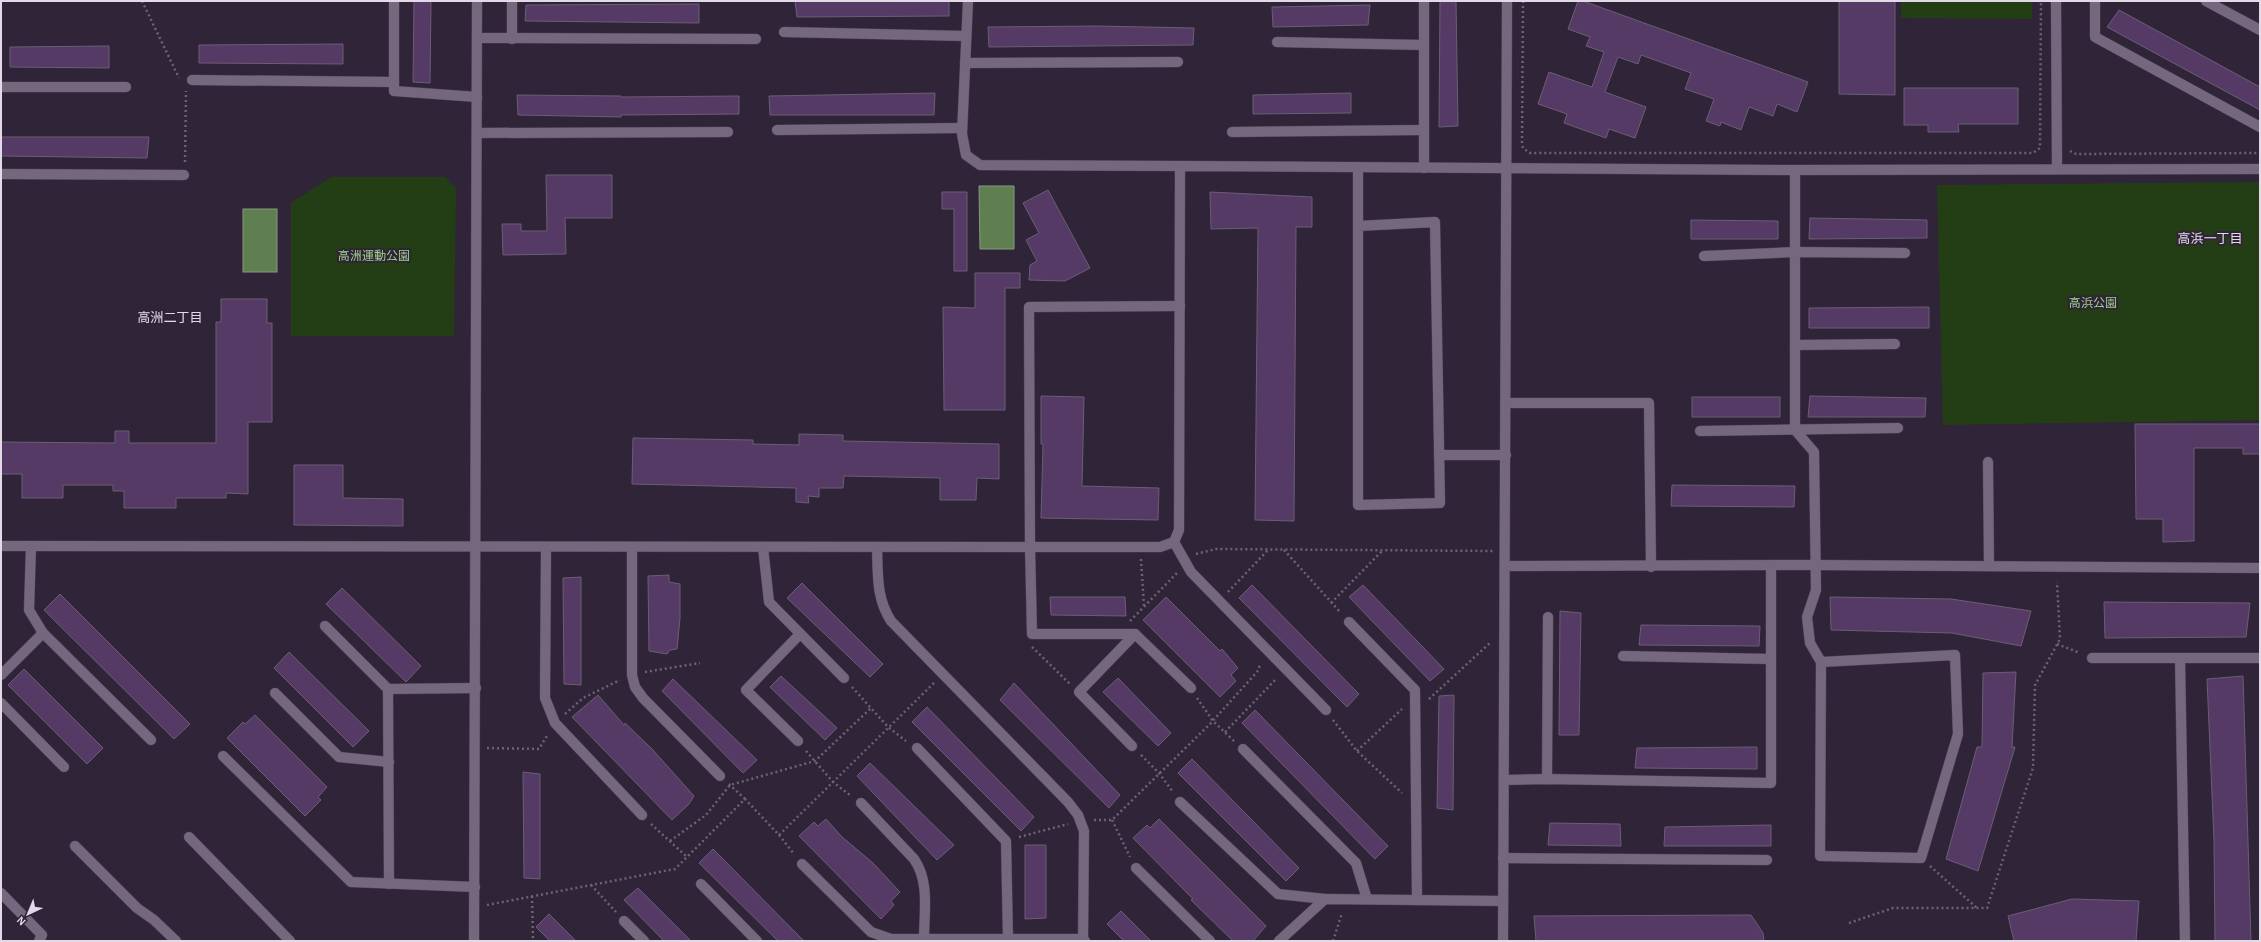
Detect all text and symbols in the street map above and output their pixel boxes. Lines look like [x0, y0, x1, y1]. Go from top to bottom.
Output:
district label: 高浜一丁目 [2177, 232, 2243, 246]
park label: 高洲運動公園 [338, 249, 410, 262]
park label: 高浜公園 [2069, 296, 2117, 309]
district label: 高洲二丁目 [137, 310, 203, 325]
north arrow [8, 894, 48, 934]
text: N [15, 914, 28, 927]

